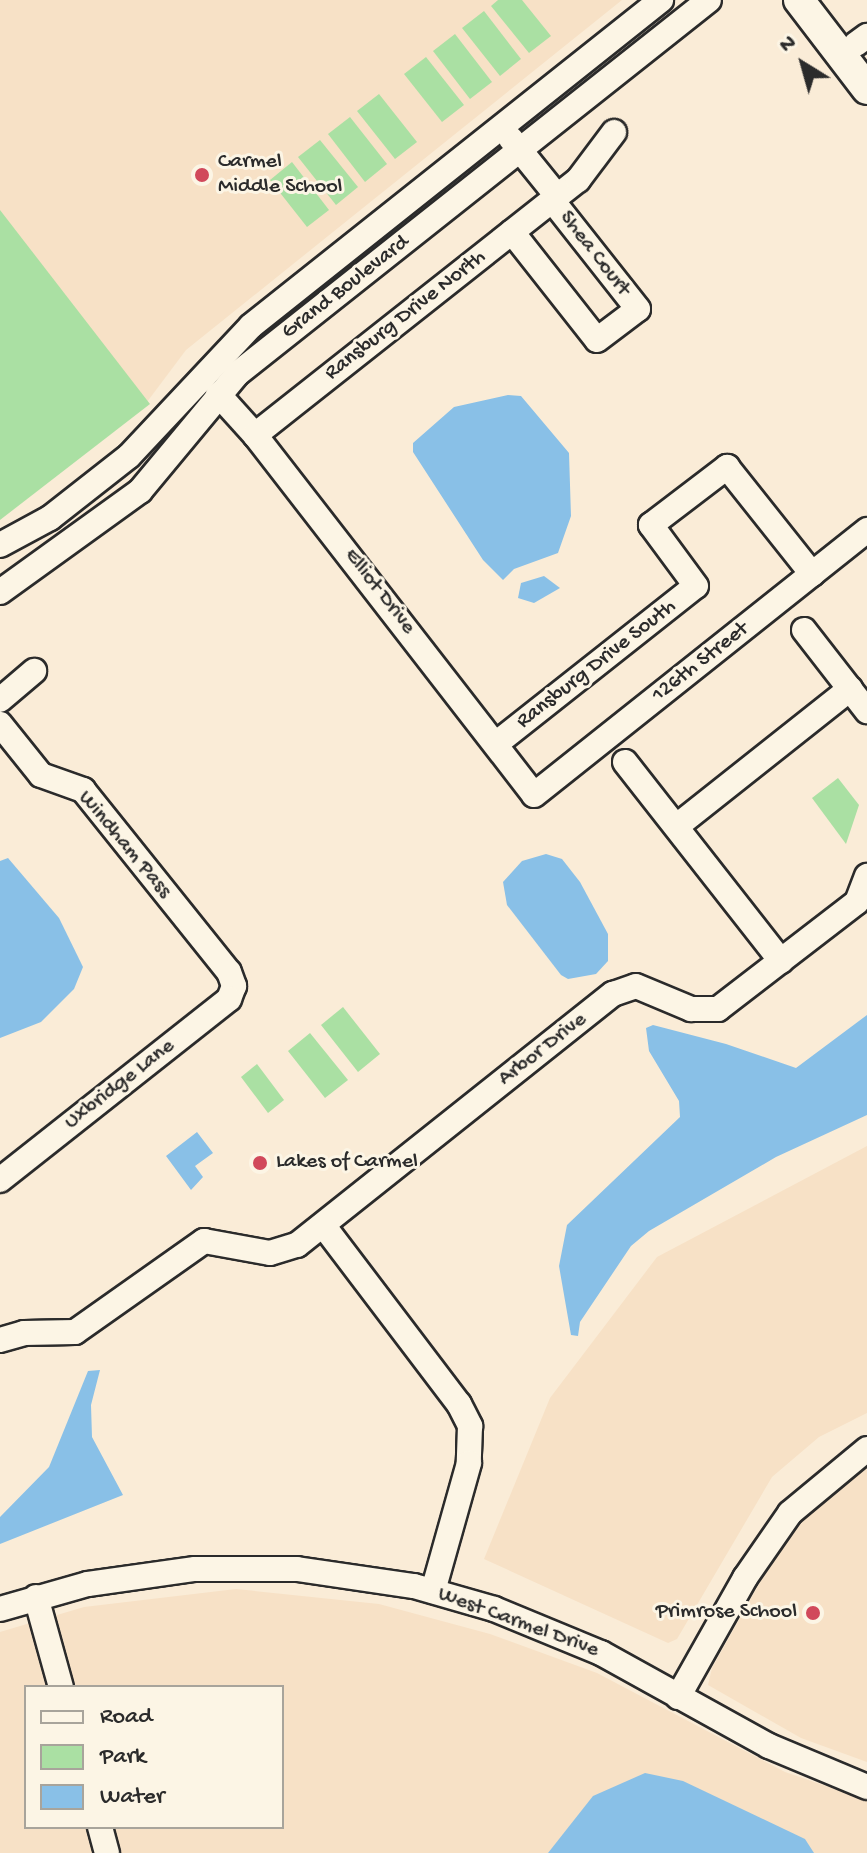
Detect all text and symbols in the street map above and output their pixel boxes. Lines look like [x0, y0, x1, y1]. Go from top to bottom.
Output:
north arrow [763, 24, 843, 104]
text: N [775, 30, 802, 60]
place label: Carmel Middle School [218, 149, 342, 200]
marker: Carmel Middle School [193, 166, 211, 184]
street label: Shea Court [552, 206, 636, 302]
street label: Grand Boulevard [277, 230, 415, 346]
street label: Ransburg Drive North [320, 245, 492, 387]
street label: Elliot Drive [337, 544, 421, 640]
street label: Ransburg Drive South [512, 594, 682, 736]
street label: 126th Street [647, 617, 755, 709]
street label: Windham Pass [71, 786, 177, 904]
street label: Arbor Drive [494, 1007, 592, 1093]
street label: Uxbridge Lane [60, 1034, 180, 1136]
place label: Lakes of Carmel [276, 1150, 418, 1176]
marker: Lakes of Carmel [251, 1154, 269, 1172]
street label: West Carmel Drive [434, 1582, 602, 1664]
place label: Primrose School [656, 1600, 797, 1626]
marker: Primrose School [804, 1604, 822, 1622]
legend [24, 1685, 284, 1829]
text: Road [100, 1703, 152, 1732]
text: Park [100, 1743, 146, 1772]
text: Water [100, 1783, 164, 1812]

